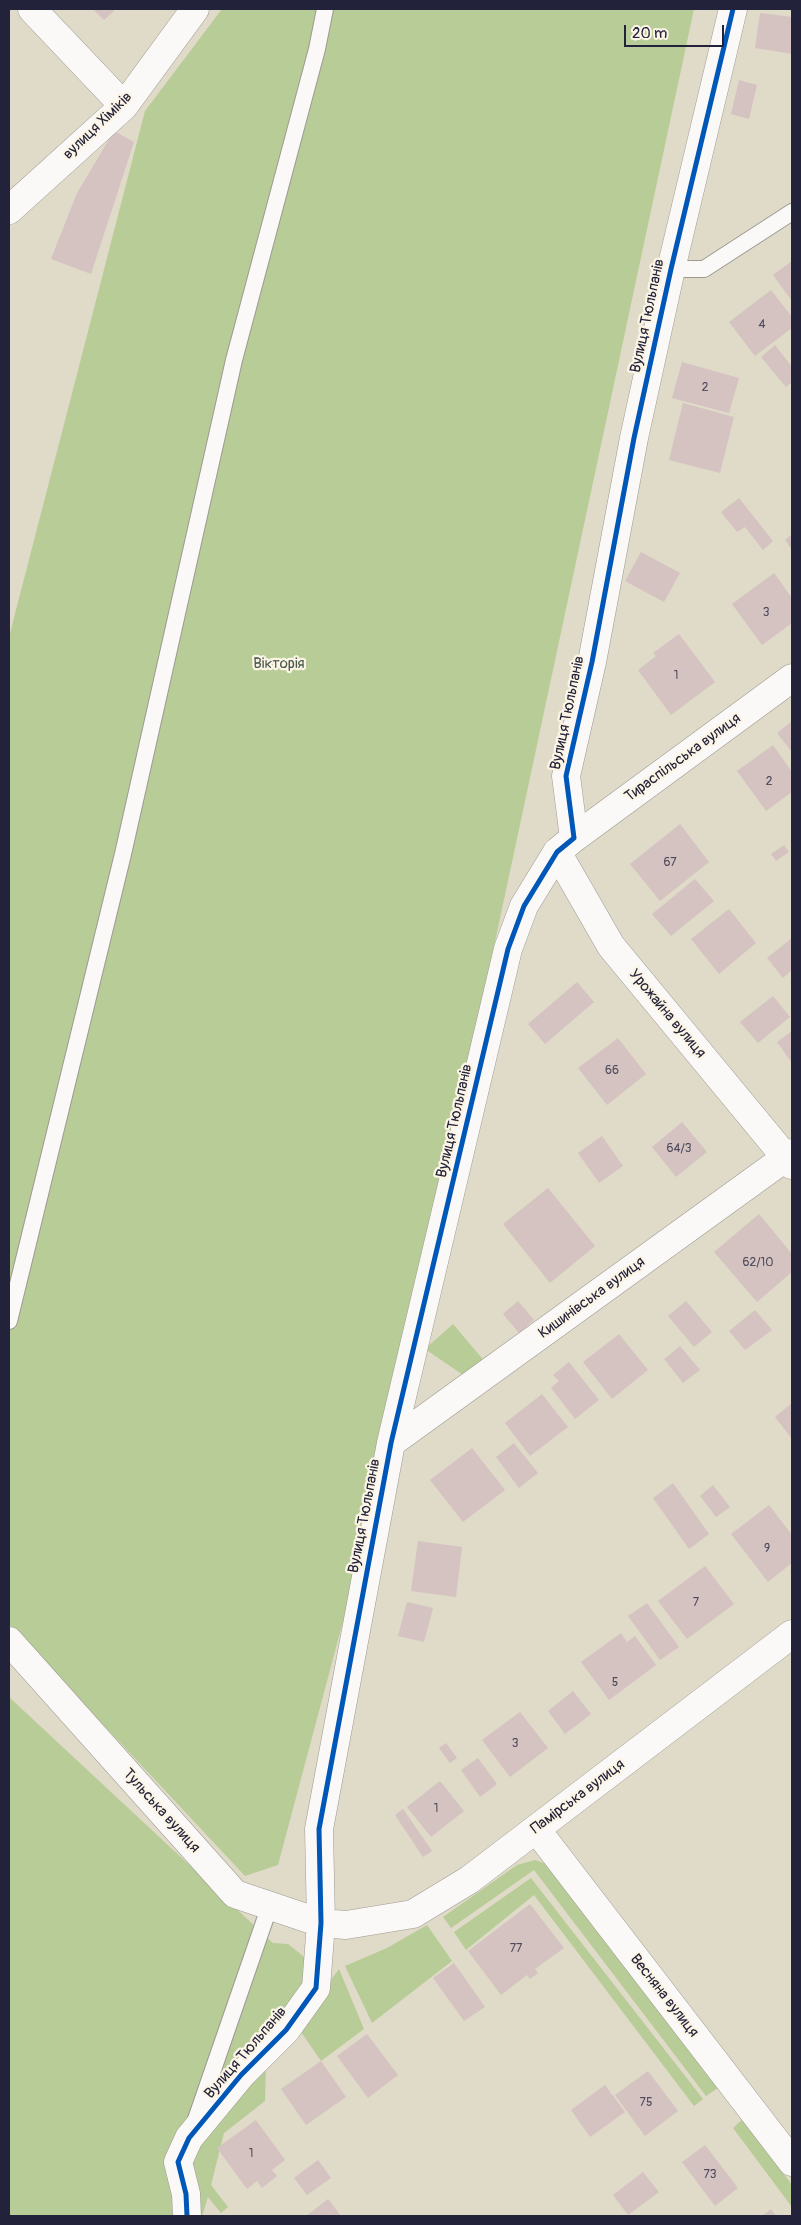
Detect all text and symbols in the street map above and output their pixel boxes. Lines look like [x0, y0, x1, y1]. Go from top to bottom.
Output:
scale bar [626, 15, 726, 47]
text: 20 m [632, 24, 667, 43]
street label: вулиця Хіміків [60, 89, 136, 163]
street label: Вулиця Тюльпанів [627, 257, 669, 375]
house number: 4 [759, 318, 765, 332]
house number: 2 [702, 381, 708, 395]
house number: 3 [763, 606, 769, 620]
street label: Вулиця Тюльпанів [547, 654, 589, 772]
park label: Вікторія [253, 655, 305, 673]
house number: 1 [674, 669, 678, 683]
street label: Тираспільська вулиця [621, 710, 745, 806]
house number: 2 [766, 775, 772, 789]
house number: 67 [663, 856, 677, 870]
street label: Урожайна вулиця [625, 966, 709, 1062]
street label: Вулиця Тюльпанів [433, 1062, 477, 1180]
house number: 66 [605, 1064, 619, 1078]
house number: 64/3 [667, 1142, 691, 1156]
street label: Кишинівська вулиця [535, 1253, 649, 1343]
house number: 62/10 [743, 1256, 773, 1270]
street label: Вулиця Тюльпанів [345, 1457, 385, 1575]
house number: 9 [764, 1542, 770, 1556]
house number: 7 [693, 1596, 699, 1610]
house number: 5 [612, 1676, 618, 1690]
house number: 3 [512, 1737, 518, 1751]
street label: Памірська вулиця [527, 1756, 629, 1838]
street label: Тульська вулиця [119, 1765, 203, 1857]
house number: 1 [434, 1802, 438, 1816]
house number: 77 [510, 1942, 522, 1956]
street label: Весняна вулиця [626, 1951, 702, 2041]
street label: Вулиця Тюльпанів [201, 2003, 291, 2103]
house number: 75 [640, 2096, 652, 2110]
house number: 1 [249, 2147, 253, 2161]
house number: 73 [703, 2168, 717, 2182]

